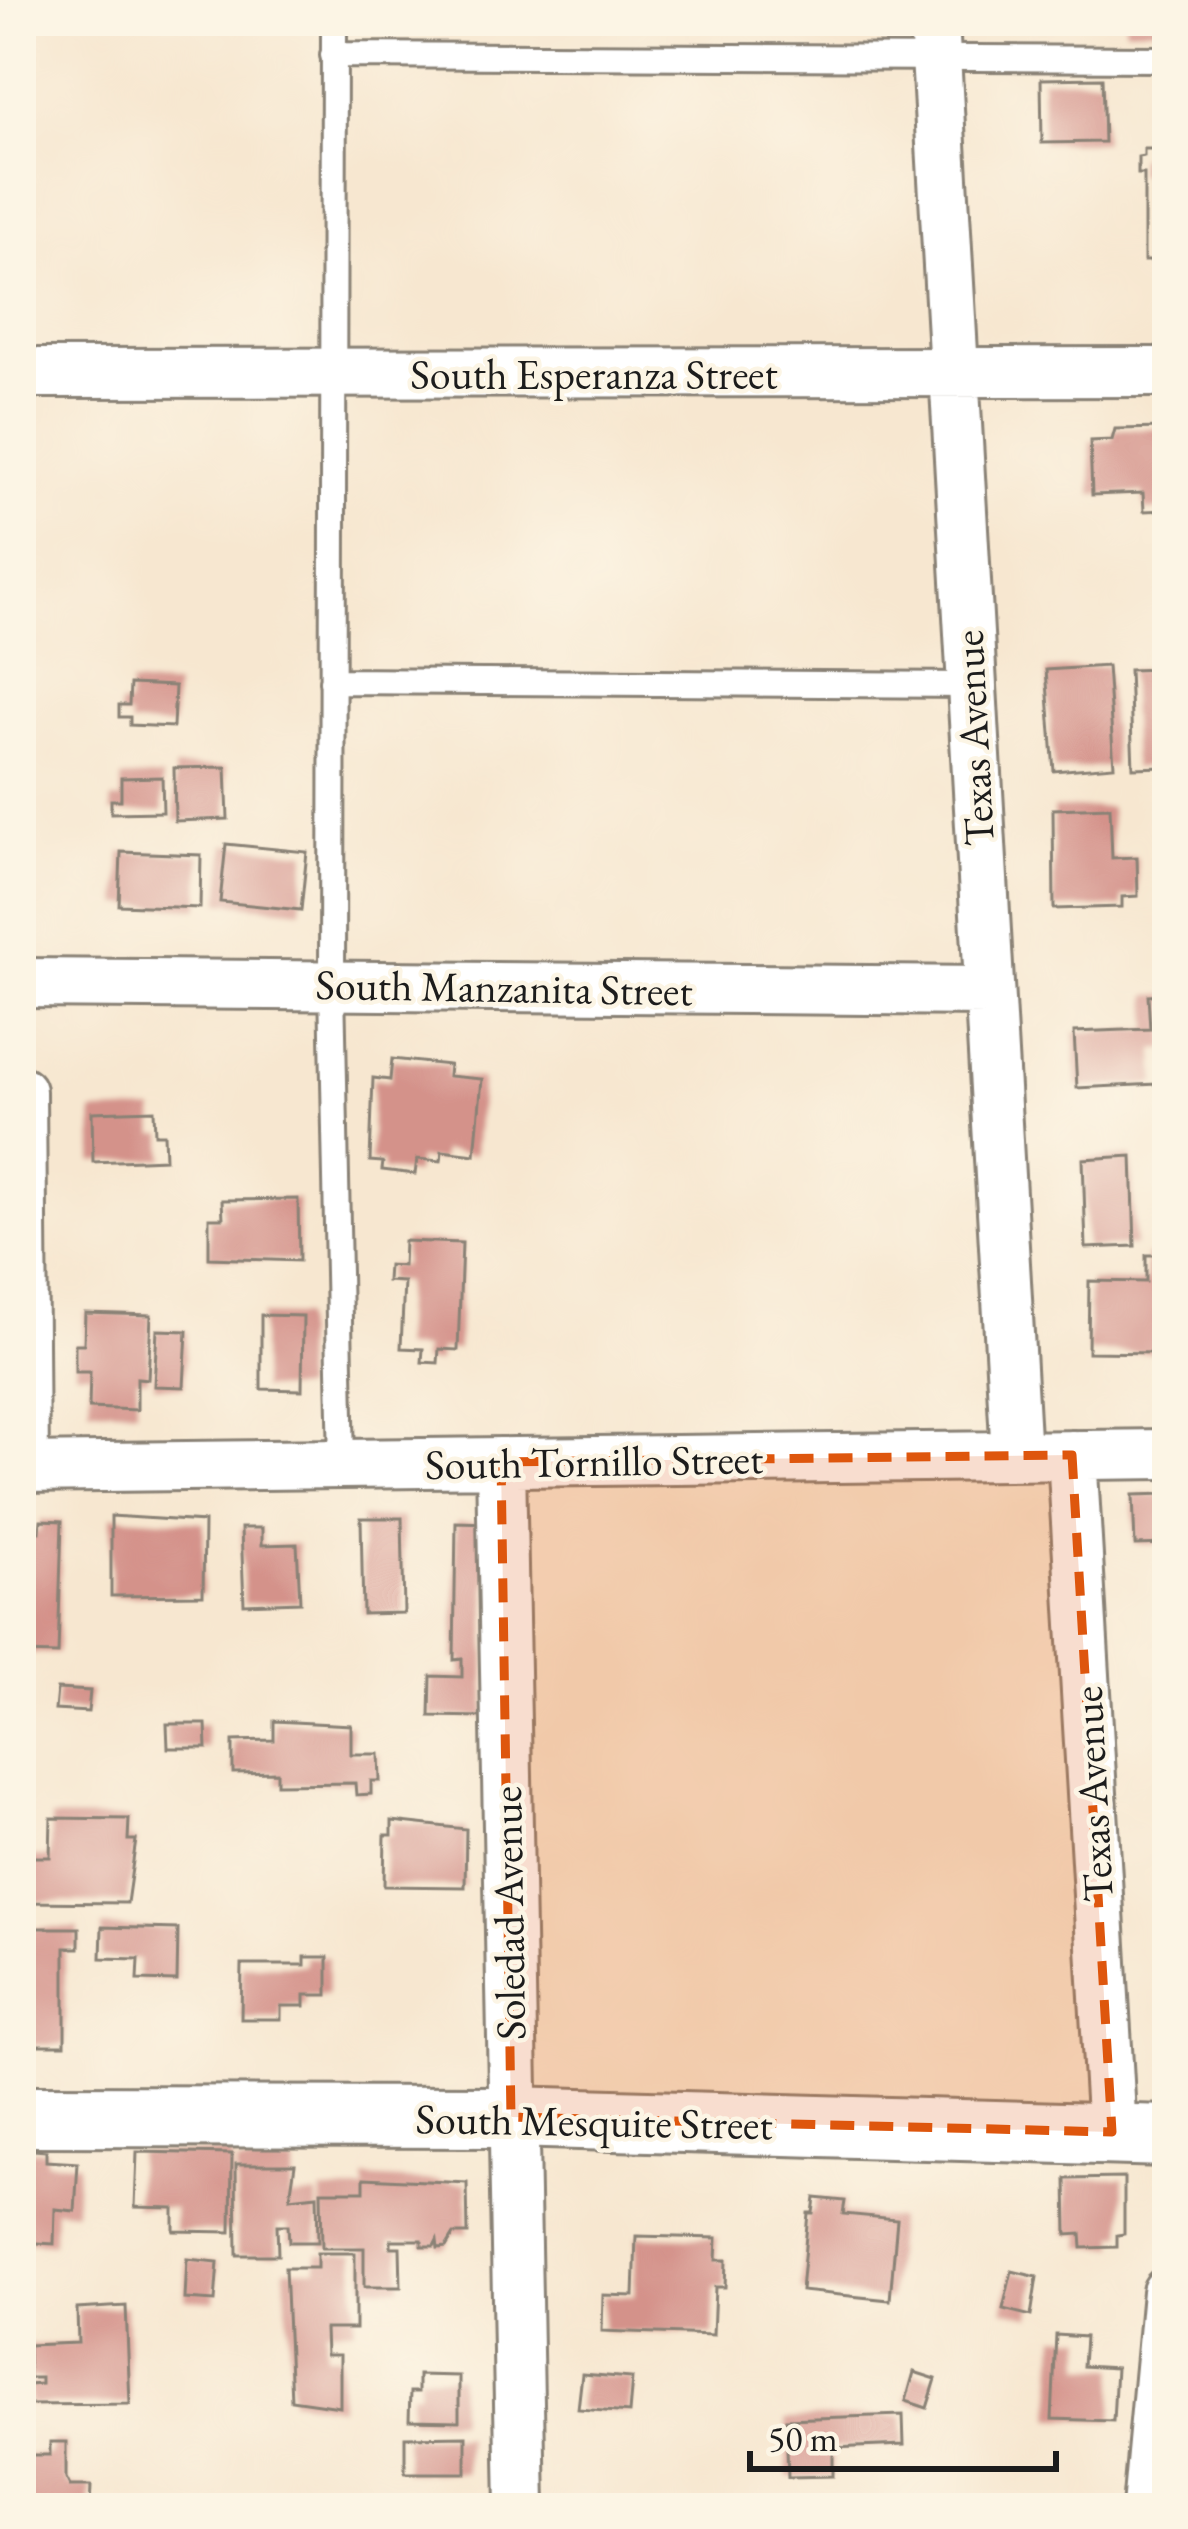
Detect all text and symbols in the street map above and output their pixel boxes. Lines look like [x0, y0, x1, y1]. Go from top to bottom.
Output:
street label: South Esperanza Street [410, 347, 778, 402]
street label: Texas Avenue [940, 629, 1007, 847]
street label: South Manzanita Street [315, 957, 693, 1018]
street label: South Tornillo Street [424, 1431, 764, 1492]
street label: Texas Avenue [1059, 1685, 1126, 1903]
street label: Soledad Avenue [479, 1786, 538, 2040]
street label: South Mesquite Street [415, 2091, 773, 2152]
scale bar [750, 2397, 1056, 2471]
text: 50 m [768, 2415, 838, 2462]

